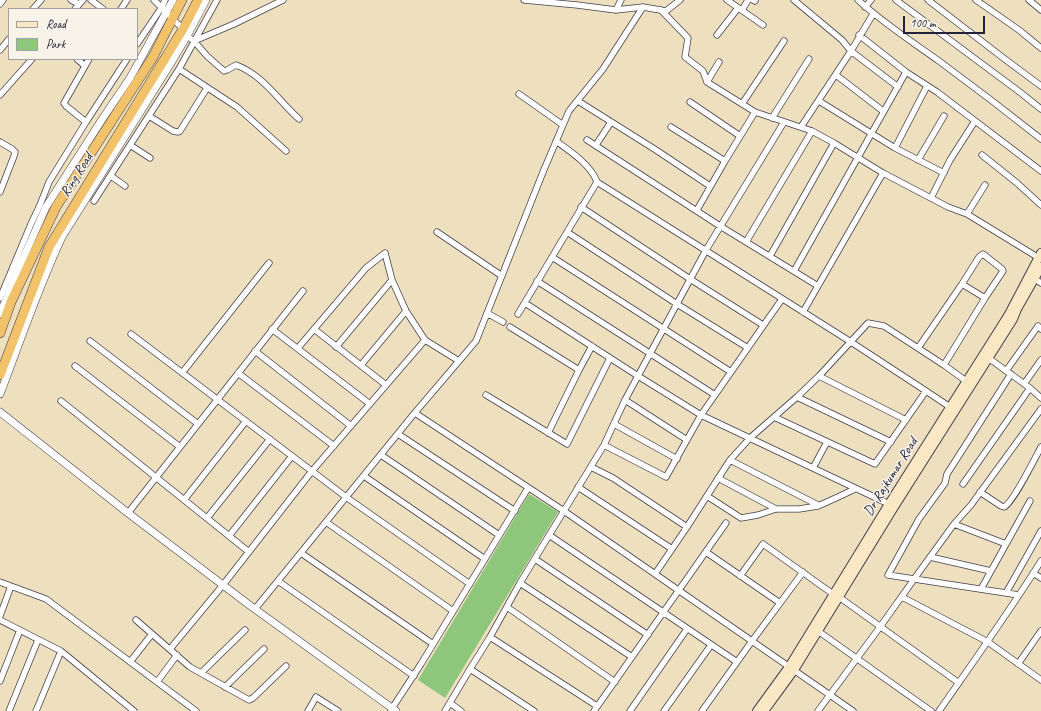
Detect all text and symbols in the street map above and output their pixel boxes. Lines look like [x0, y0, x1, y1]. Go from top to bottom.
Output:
legend [8, 8, 138, 60]
scale bar [905, 8, 987, 34]
text: 100 m [910, 15, 936, 31]
text: Road [46, 16, 66, 32]
text: Park [46, 36, 65, 52]
street label: Ring Road [57, 150, 97, 200]
street label: Dr Rajkumar Road [860, 435, 922, 519]

